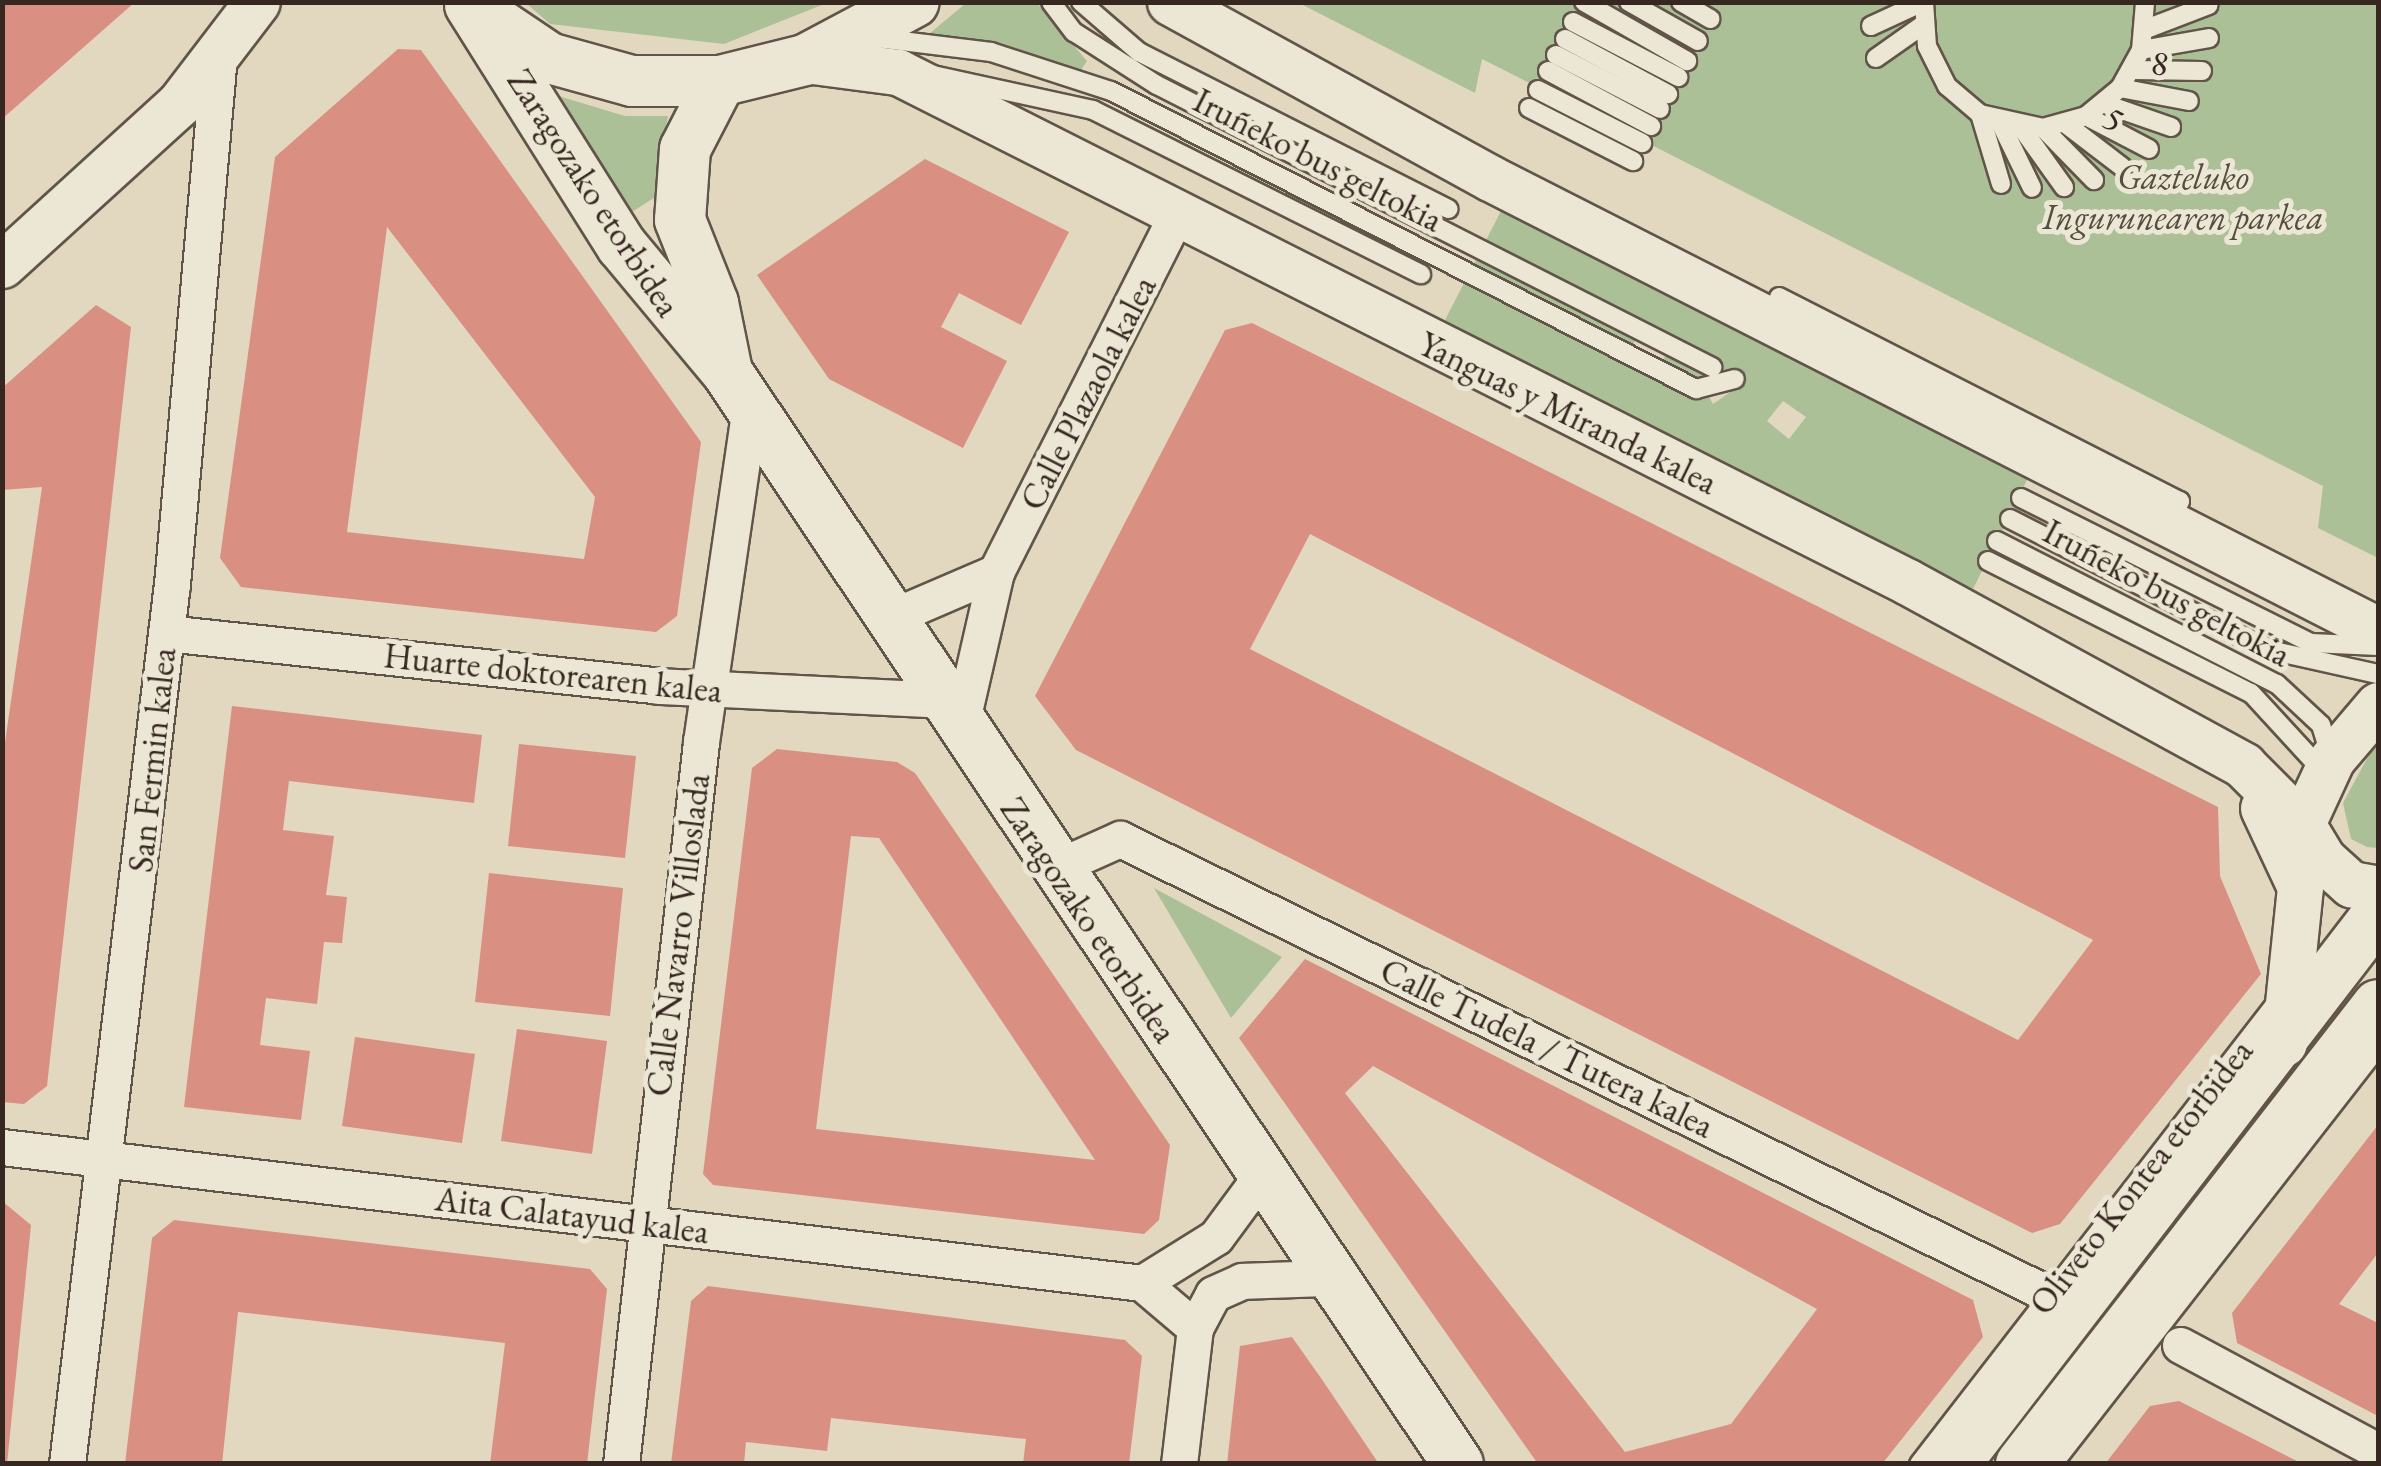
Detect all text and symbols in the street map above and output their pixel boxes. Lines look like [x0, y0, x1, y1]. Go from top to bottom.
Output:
street label: 8 [2148, 41, 2172, 85]
street label: Zaragozako etorbidea [498, 62, 690, 324]
street label: Iruñeko bus geltokia [1187, 79, 1449, 241]
street label: 5 [2095, 97, 2133, 141]
park label: Gazteluko Ingurunearen parkea [2042, 156, 2324, 238]
street label: Calle Plazaola kalea [1011, 269, 1165, 517]
street label: Yanguas y Miranda kalea [1412, 323, 1724, 503]
street label: Iruñeko bus geltokia [2036, 510, 2298, 676]
street label: Huarte doktorearen kalea [382, 634, 724, 712]
street label: San Fermin kalea [119, 646, 185, 874]
street label: Calle Navarro Villoslada [637, 771, 719, 1099]
street label: Zaragozako etorbidea [992, 790, 1186, 1050]
street label: Calle Tudela / Tutera kalea [1374, 949, 1720, 1147]
street label: Oliveto Kontea etorbidea [2020, 1031, 2262, 1323]
street label: Aita Calatayud kalea [433, 1177, 711, 1253]

